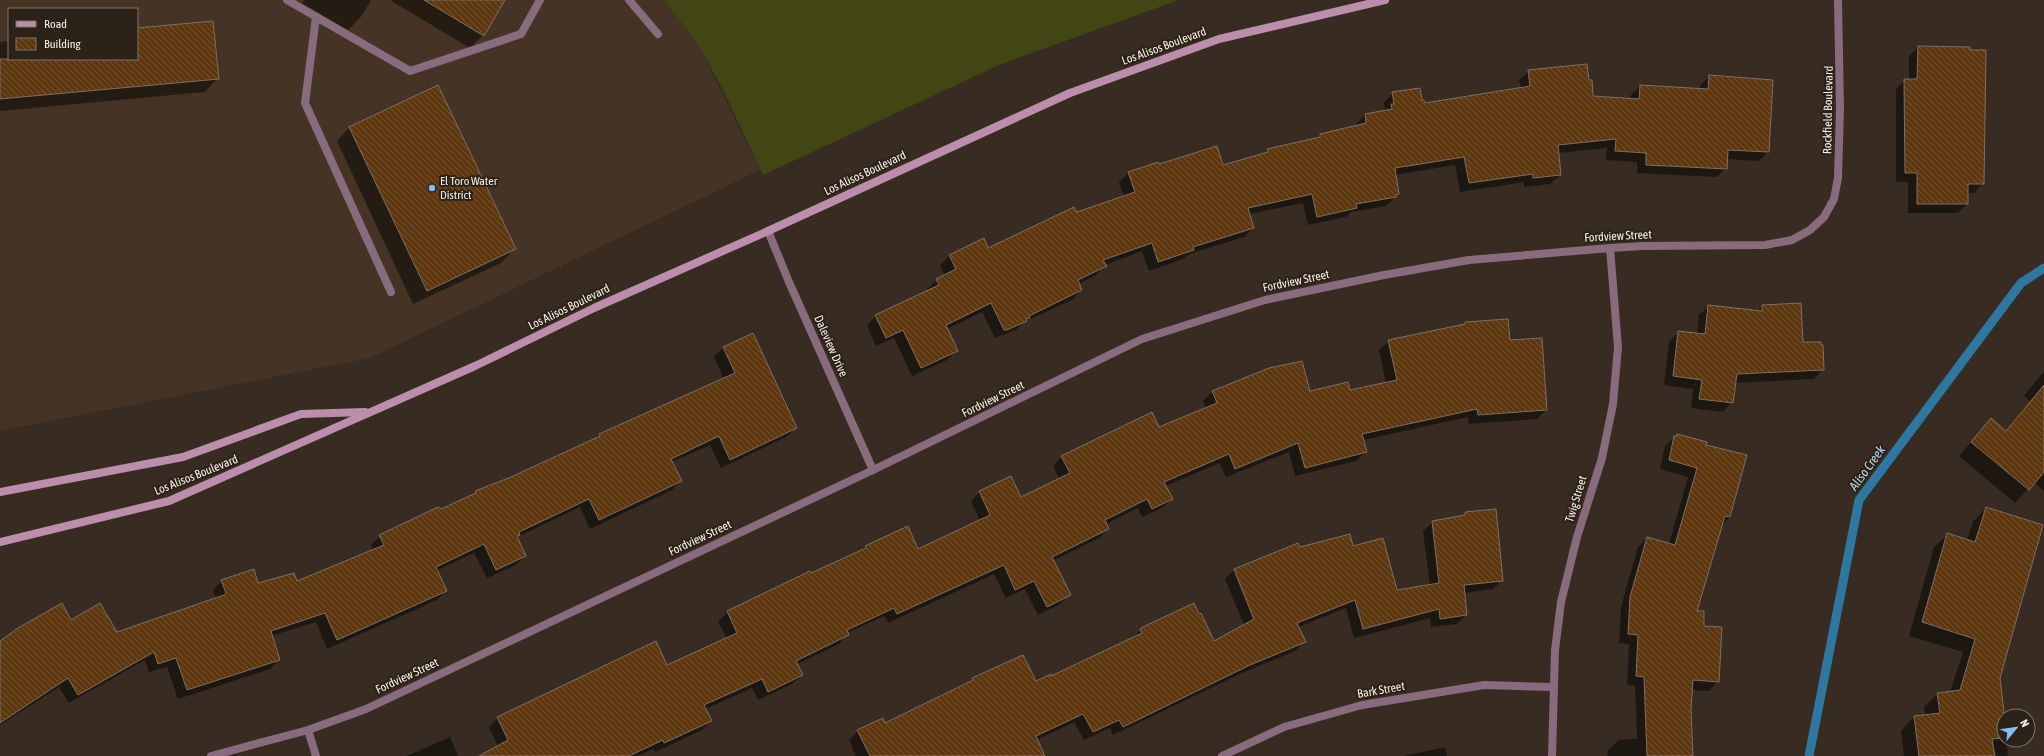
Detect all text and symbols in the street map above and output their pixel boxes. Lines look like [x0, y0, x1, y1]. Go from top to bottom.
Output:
legend [8, 8, 138, 60]
text: Road [44, 17, 67, 31]
street label: Los Alisos Boulevard [1120, 24, 1208, 68]
text: Building [44, 37, 82, 51]
street label: Rockfield Boulevard [1820, 66, 1836, 154]
street label: Los Alisos Boulevard [822, 148, 908, 198]
place label: El Toro Water District [440, 174, 498, 202]
marker: El Toro Water District [427, 183, 437, 193]
street label: Fordview Street [1584, 227, 1653, 245]
street label: Fordview Street [1261, 267, 1331, 295]
street label: Los Alisos Boulevard [526, 281, 612, 333]
street label: Daleview Drive [811, 313, 851, 379]
street label: Fordview Street [960, 378, 1027, 420]
water label: Aliso Creek [1845, 442, 1888, 494]
street label: Los Alisos Boulevard [152, 452, 240, 498]
street label: Twig Street [1562, 474, 1590, 524]
street label: Fordview Street [666, 517, 734, 559]
street label: Fordview Street [373, 655, 441, 697]
street label: Bark Street [1356, 679, 1406, 701]
north arrow [1996, 708, 2036, 748]
text: N [2018, 717, 2032, 729]

